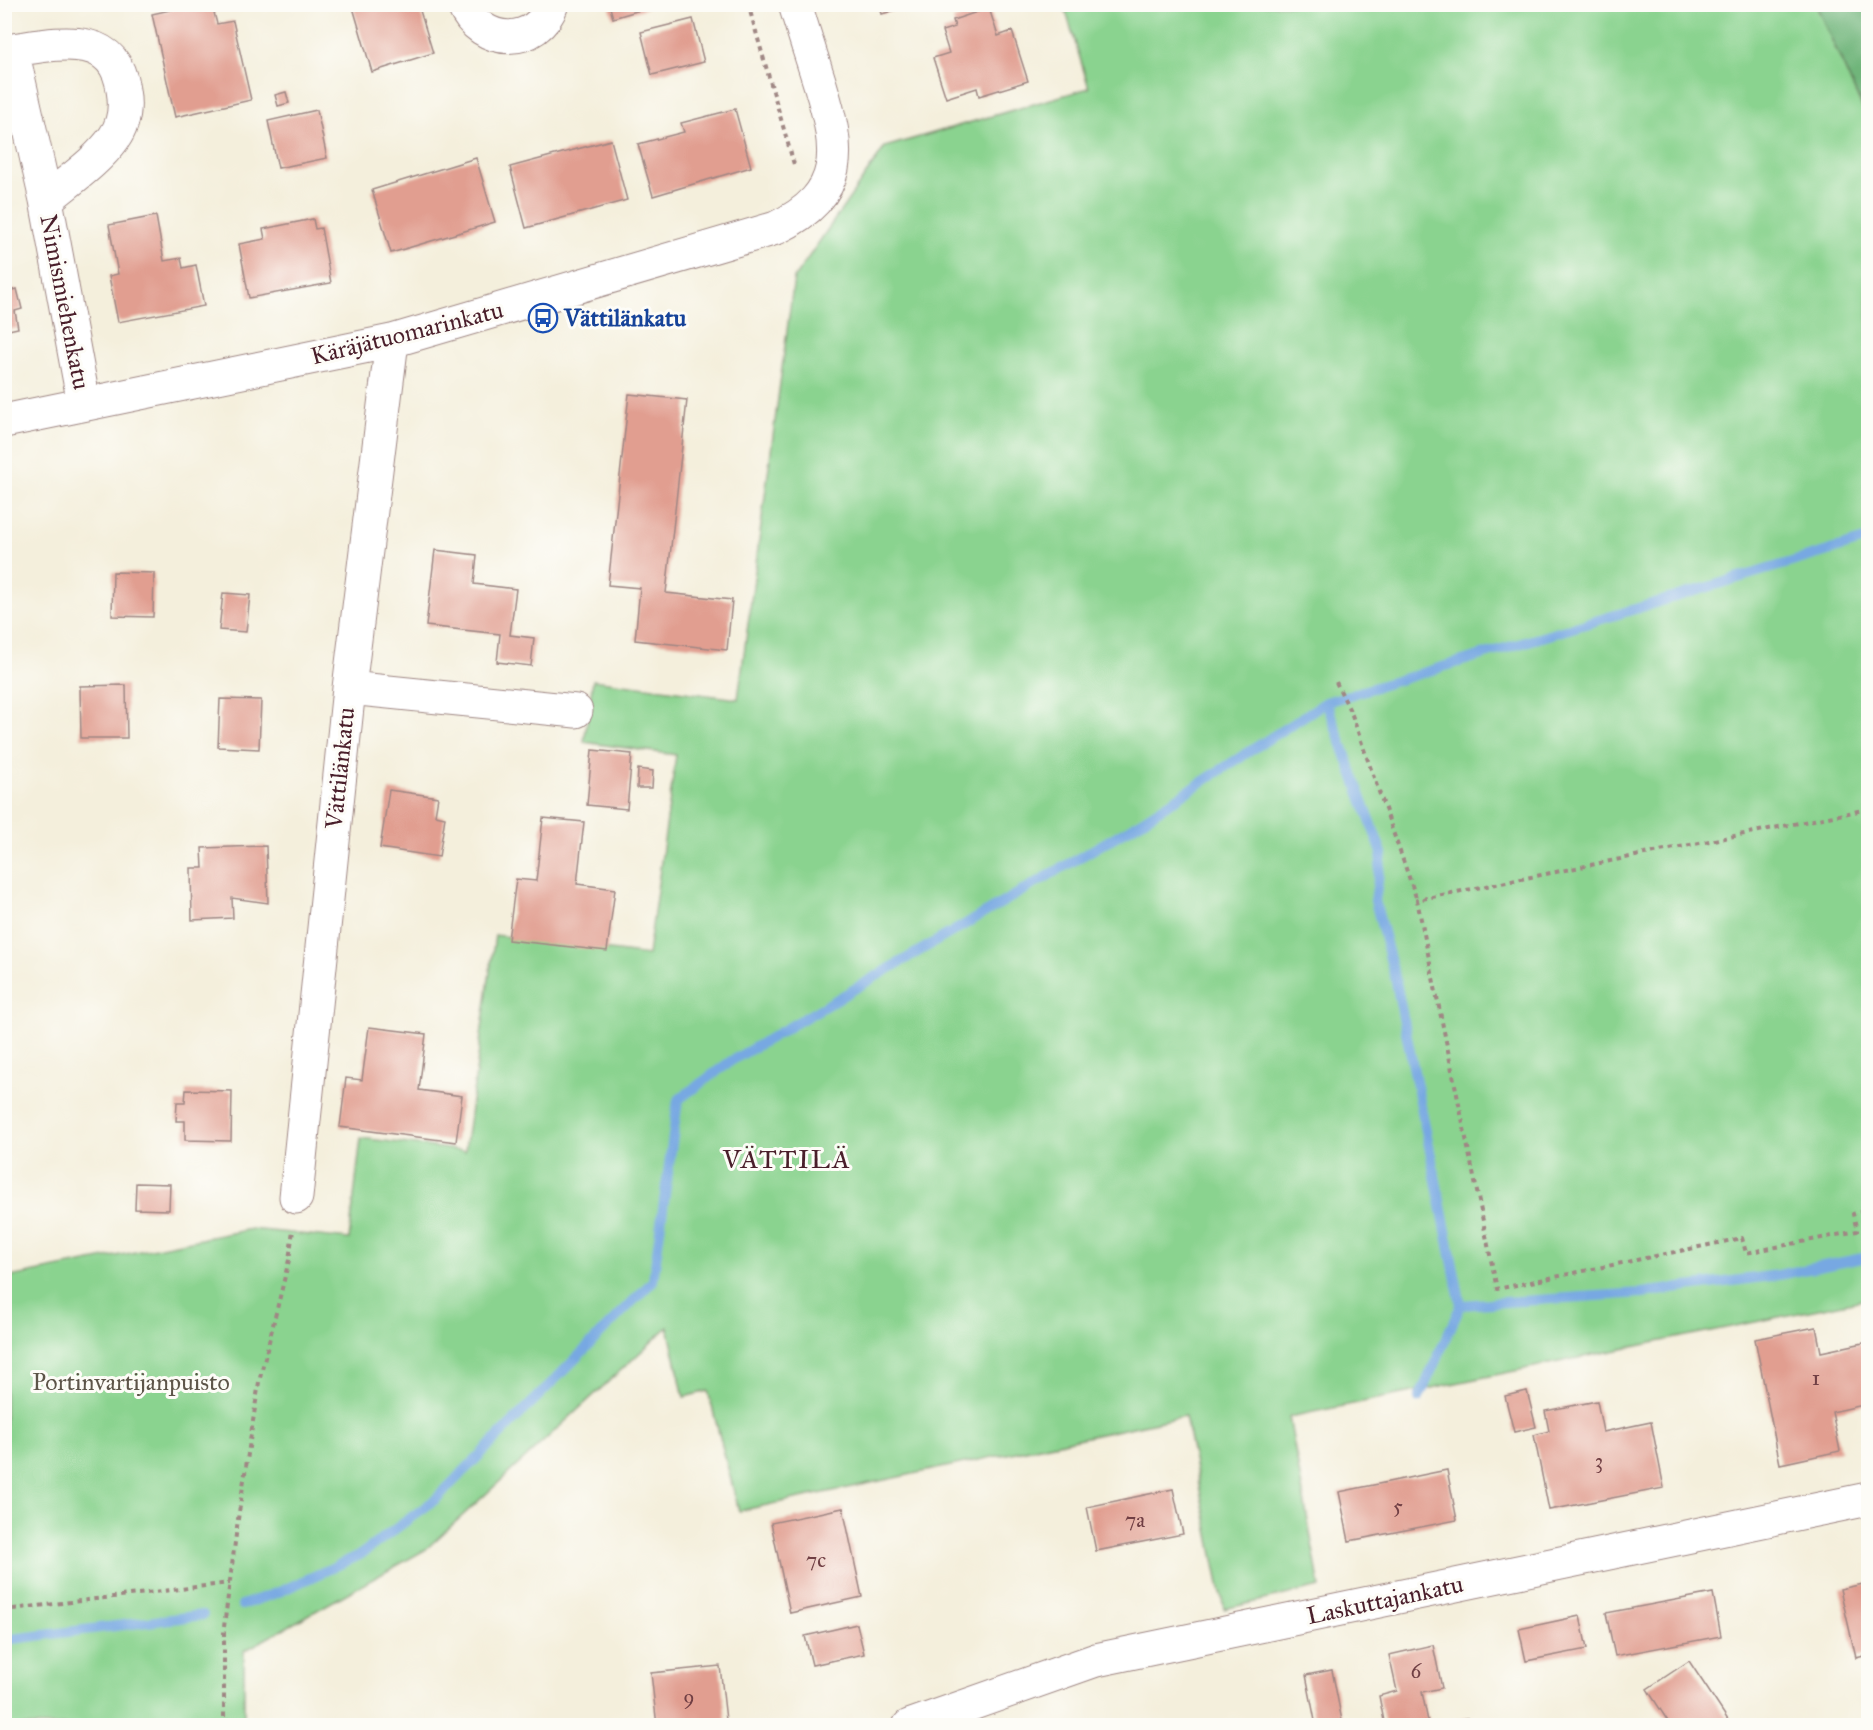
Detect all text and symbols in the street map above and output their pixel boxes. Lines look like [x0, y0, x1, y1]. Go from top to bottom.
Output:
street label: Nimismiehenkatu [33, 212, 97, 392]
street label: Käräjätuomarinkatu [308, 295, 507, 371]
bus stop icon: Vättilänkatu [527, 302, 559, 334]
place label: Vättilänkatu [563, 303, 686, 333]
street label: Vättilänkatu [319, 705, 361, 831]
district label: VÄTTILÄ [722, 1143, 851, 1175]
house number: 1 [1812, 1365, 1820, 1391]
park label: Portinvartijanpuisto [32, 1367, 230, 1397]
house number: 3 [1595, 1448, 1603, 1474]
house number: 5 [1393, 1493, 1403, 1519]
house number: 7a [1125, 1507, 1145, 1533]
house number: 7c [806, 1547, 826, 1573]
street label: Laskuttajankatu [1304, 1569, 1466, 1631]
house number: 6 [1411, 1658, 1423, 1684]
house number: 9 [683, 1684, 695, 1710]

